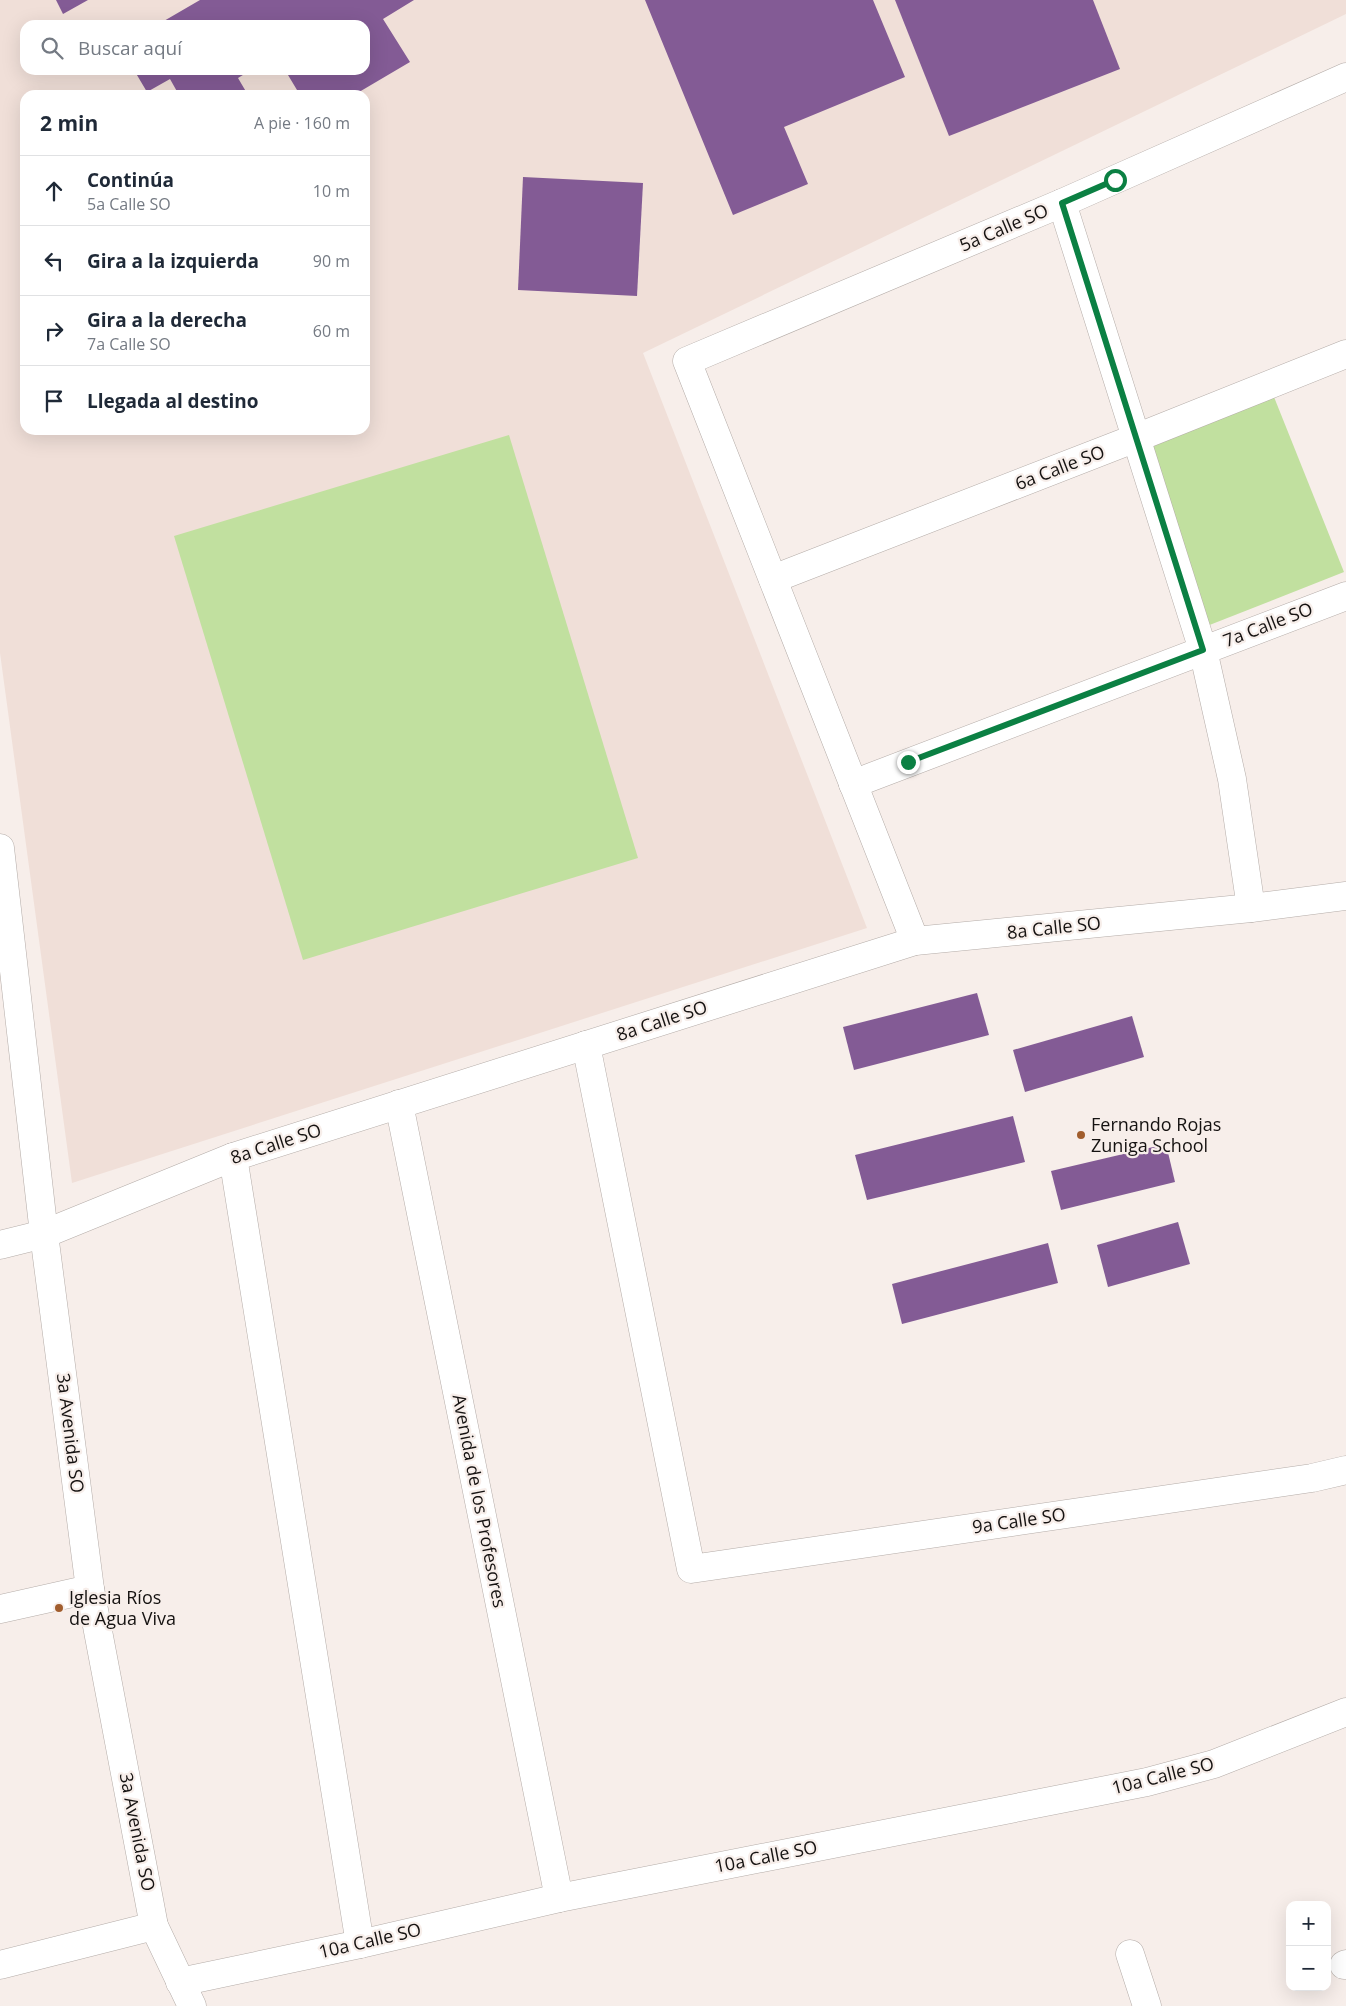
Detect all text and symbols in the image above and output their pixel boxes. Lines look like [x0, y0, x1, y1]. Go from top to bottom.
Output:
search box [20, 20, 370, 75]
icon: search [38, 34, 66, 62]
text: Buscar aquí [78, 35, 182, 61]
text: 2 min [40, 109, 98, 137]
text: A pie · 160 m [254, 112, 350, 134]
text: Continúa [87, 167, 174, 193]
route start [1104, 169, 1127, 192]
icon: ahead [40, 177, 68, 205]
text: 10 m [313, 180, 350, 202]
text: 5a Calle SO [87, 193, 171, 215]
street label: 5a Calle SO [956, 198, 1052, 257]
icon: left [40, 247, 68, 275]
text: Gira a la izquierda [87, 248, 259, 274]
text: 90 m [313, 250, 350, 272]
text: Gira a la derecha [87, 307, 247, 333]
icon: right [40, 317, 68, 345]
text: 60 m [313, 320, 350, 342]
text: 7a Calle SO [87, 333, 171, 355]
icon: arrive [40, 387, 68, 415]
text: Llegada al destino [87, 388, 259, 414]
street label: 6a Calle SO [1011, 439, 1108, 495]
street label: 7a Calle SO [1219, 596, 1316, 652]
route end [897, 751, 920, 774]
street label: 8a Calle SO [1006, 910, 1102, 944]
street label: 8a Calle SO [613, 994, 710, 1046]
place label: Fernando Rojas Zuniga School [1091, 1112, 1221, 1157]
street label: 8a Calle SO [227, 1117, 324, 1169]
marker: Fernando Rojas Zuniga School [1075, 1129, 1087, 1141]
street label: 3a Avenida SO [52, 1372, 90, 1494]
street label: Avenida de los Profesores [448, 1392, 512, 1610]
street label: 9a Calle SO [971, 1502, 1067, 1538]
place label: Iglesia Ríos de Agua Viva [69, 1585, 176, 1630]
marker: Iglesia Ríos de Agua Viva [53, 1602, 65, 1614]
street label: 10a Calle SO [1109, 1751, 1216, 1799]
street label: 3a Avenida SO [115, 1770, 161, 1893]
street label: 10a Calle SO [712, 1834, 819, 1878]
map controls [1286, 1901, 1331, 1991]
button: + [1286, 1901, 1331, 1946]
street label: 10a Calle SO [316, 1917, 423, 1963]
button: − [1286, 1946, 1331, 1991]

